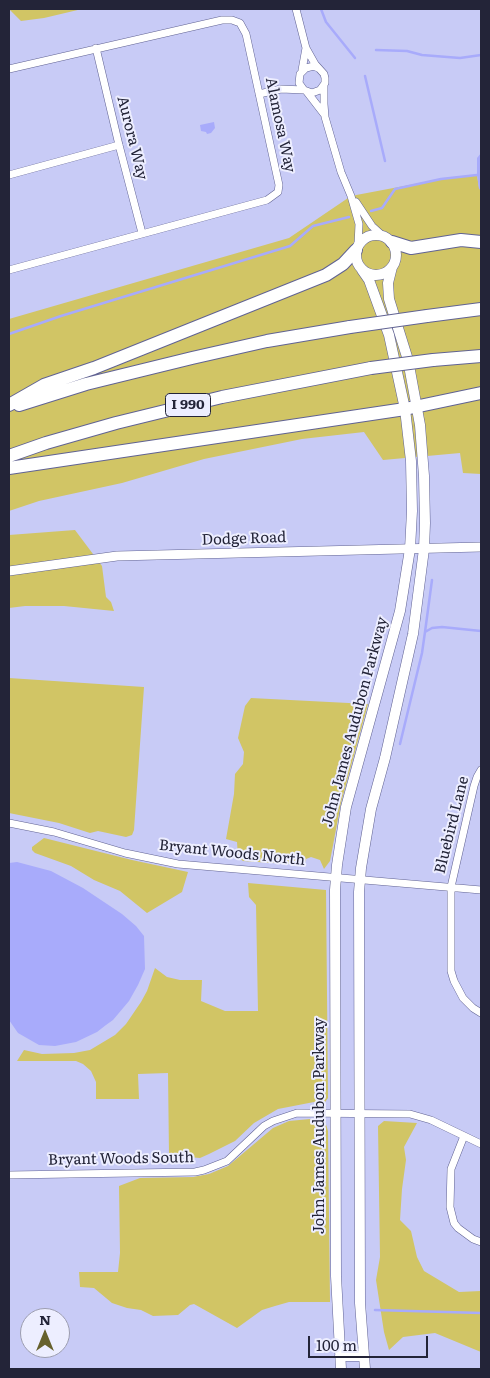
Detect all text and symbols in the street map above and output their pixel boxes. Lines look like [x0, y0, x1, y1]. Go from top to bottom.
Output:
street label: Alamosa Way [261, 76, 299, 174]
street label: Aurora Way [113, 94, 151, 182]
road number: I 990 [166, 394, 210, 416]
street label: Dodge Road [201, 529, 287, 549]
street label: John James Audubon Parkway [318, 615, 392, 829]
street label: Bluebird Lane [431, 774, 473, 876]
street label: Bryant Woods North [158, 836, 306, 870]
street label: John James Audubon Parkway [311, 1018, 329, 1234]
street label: Bryant Woods South [48, 1149, 194, 1169]
north arrow [20, 1308, 70, 1358]
text: N [39, 1309, 51, 1329]
scale bar [310, 1326, 430, 1358]
text: 100 m [316, 1333, 357, 1356]

